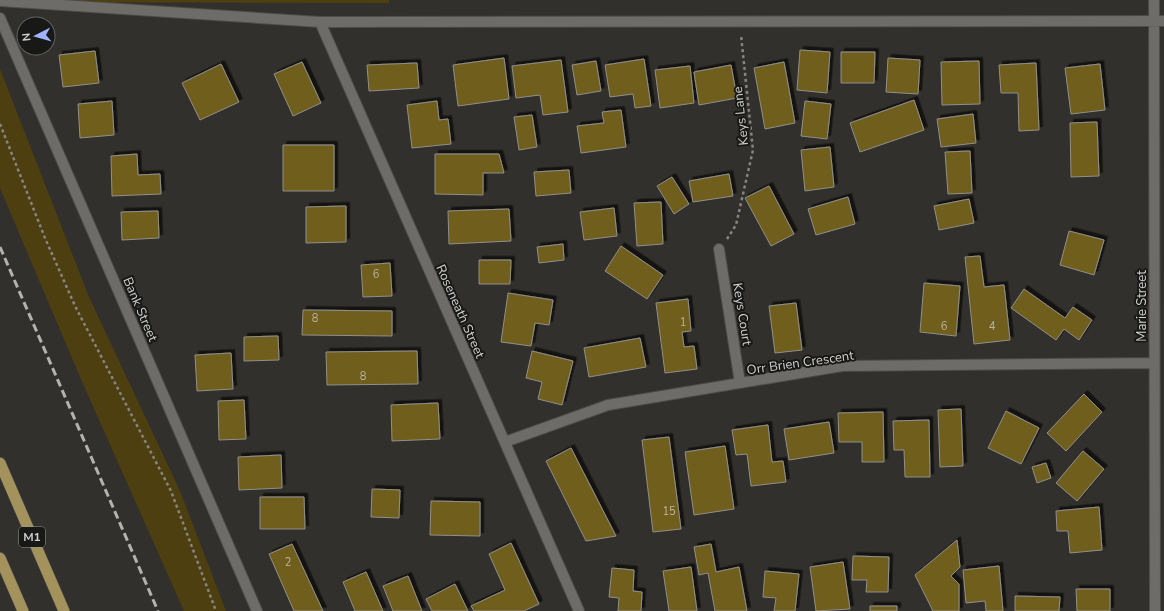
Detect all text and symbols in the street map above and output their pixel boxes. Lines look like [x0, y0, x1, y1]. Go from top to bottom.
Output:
north arrow [16, 16, 56, 56]
text: N [19, 32, 34, 42]
street label: Keys Lane [729, 85, 753, 146]
street label: Roseneath Street [431, 262, 489, 362]
house number: 6 [373, 267, 380, 282]
street label: Marie Street [1133, 270, 1151, 342]
street label: Bank Street [118, 274, 162, 345]
street label: Keys Court [728, 281, 756, 347]
house number: 8 [312, 311, 319, 326]
house number: 1 [680, 315, 686, 330]
house number: 6 [941, 319, 948, 334]
house number: 4 [989, 319, 996, 334]
street label: Orr Brien Crescent [745, 347, 855, 379]
house number: 8 [360, 369, 367, 384]
house number: 15 [662, 504, 676, 519]
road number: M1 [19, 527, 45, 547]
house number: 2 [285, 555, 291, 570]

